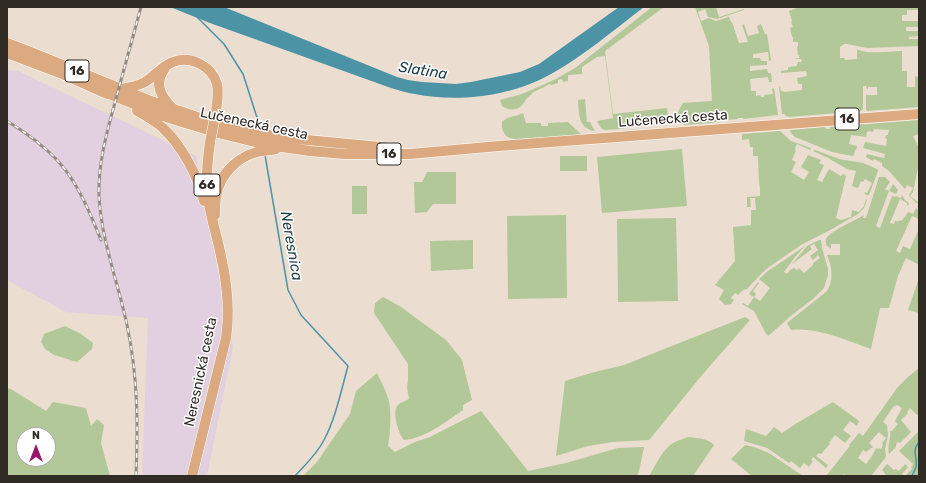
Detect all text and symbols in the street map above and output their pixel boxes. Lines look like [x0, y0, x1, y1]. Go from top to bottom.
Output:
water label: Slatina [397, 58, 449, 84]
road number: 16 [65, 60, 89, 82]
street label: Lučenecká cesta [199, 104, 309, 144]
street label: Lučenecká cesta [618, 107, 728, 131]
road number: 16 [835, 108, 859, 130]
road number: 16 [377, 143, 401, 165]
road number: 66 [194, 174, 220, 196]
water label: Neresnica [276, 210, 306, 282]
street label: Neresnická cesta [181, 316, 221, 428]
north arrow [16, 427, 56, 467]
text: N [32, 429, 40, 442]

